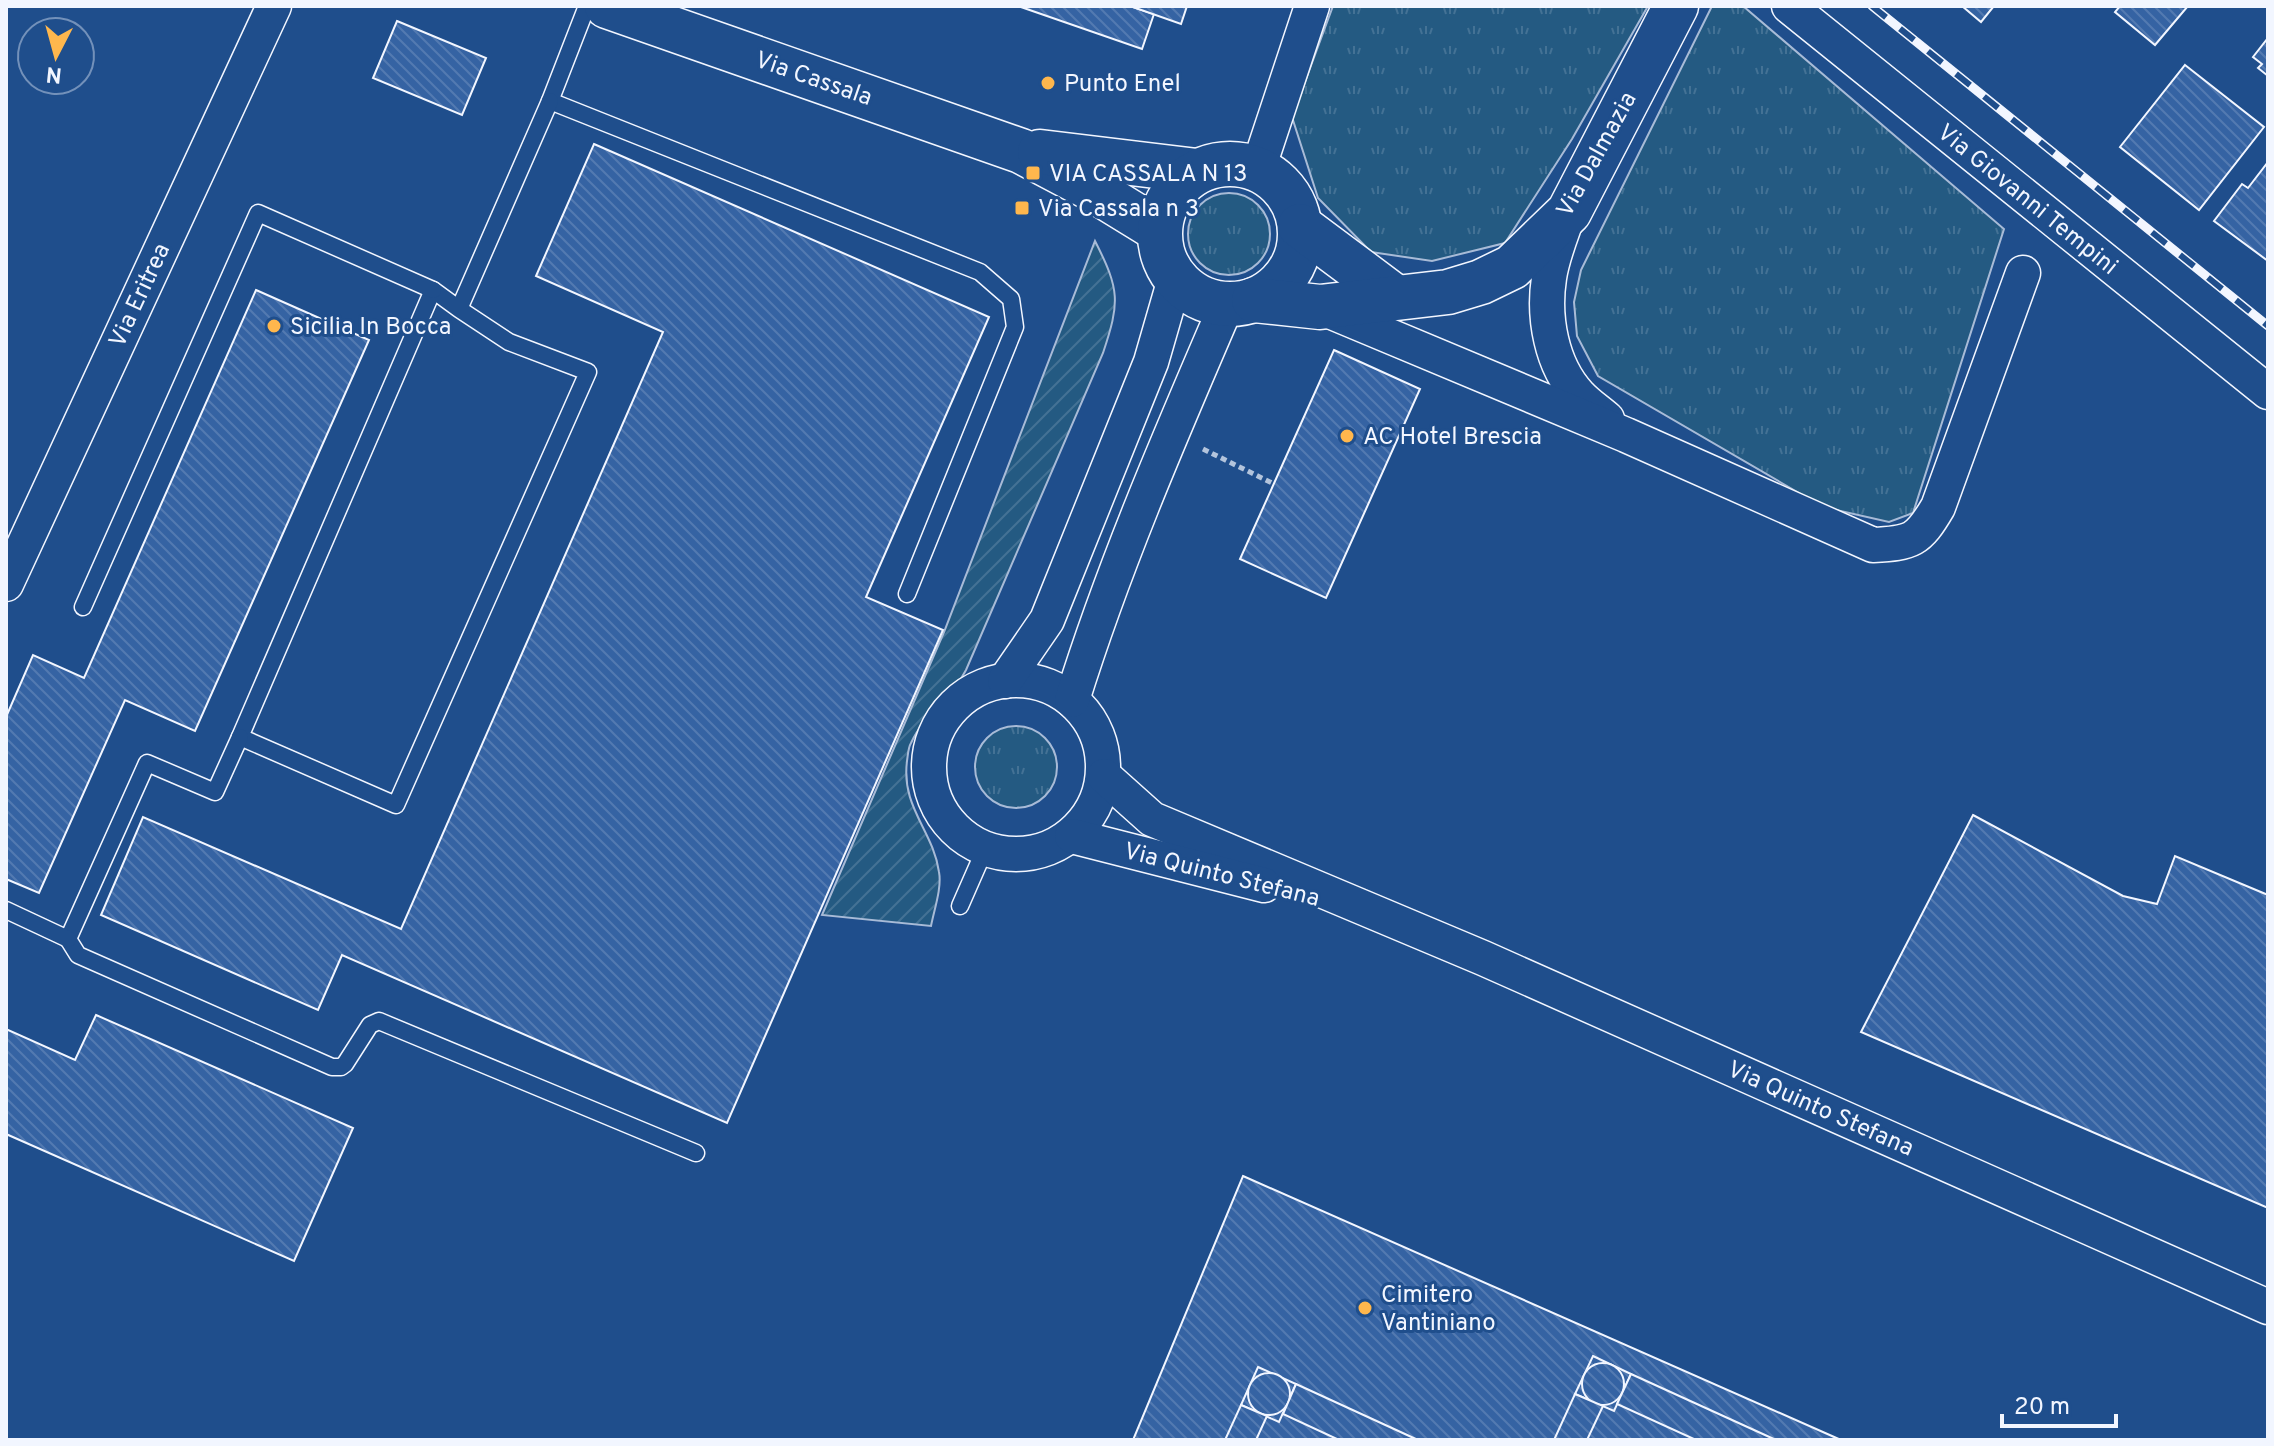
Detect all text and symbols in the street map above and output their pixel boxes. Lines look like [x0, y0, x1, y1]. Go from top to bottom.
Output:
north arrow [16, 16, 96, 96]
street label: Via Cassala [751, 46, 876, 114]
text: N [45, 59, 63, 88]
place label: Punto Enel [1064, 70, 1181, 100]
marker: Punto Enel [1039, 74, 1057, 92]
street label: Via Dalmazia [1551, 87, 1645, 223]
street label: Via Giovanni Tempini [1930, 119, 2123, 283]
place label: VIA CASSALA N 13 [1049, 160, 1247, 190]
marker: VIA CASSALA N 13 [1024, 164, 1042, 182]
place label: Via Cassala n 3 [1038, 195, 1199, 225]
marker: Via Cassala n 3 [1013, 199, 1031, 217]
street label: Via Eritrea [104, 239, 178, 353]
place label: Sicilia In Bocca [290, 313, 451, 343]
marker: Sicilia In Bocca [265, 317, 283, 335]
place label: AC Hotel Brescia [1363, 423, 1542, 453]
marker: AC Hotel Brescia [1338, 427, 1356, 445]
street label: Via Quinto Stefana [1121, 837, 1323, 915]
street label: Via Quinto Stefana [1722, 1055, 1918, 1164]
place label: Cimitero Vantiniano [1381, 1281, 1496, 1339]
marker: Cimitero Vantiniano [1356, 1299, 1374, 1317]
scale bar [2002, 1378, 2116, 1428]
text: 20 m [2014, 1393, 2070, 1423]

